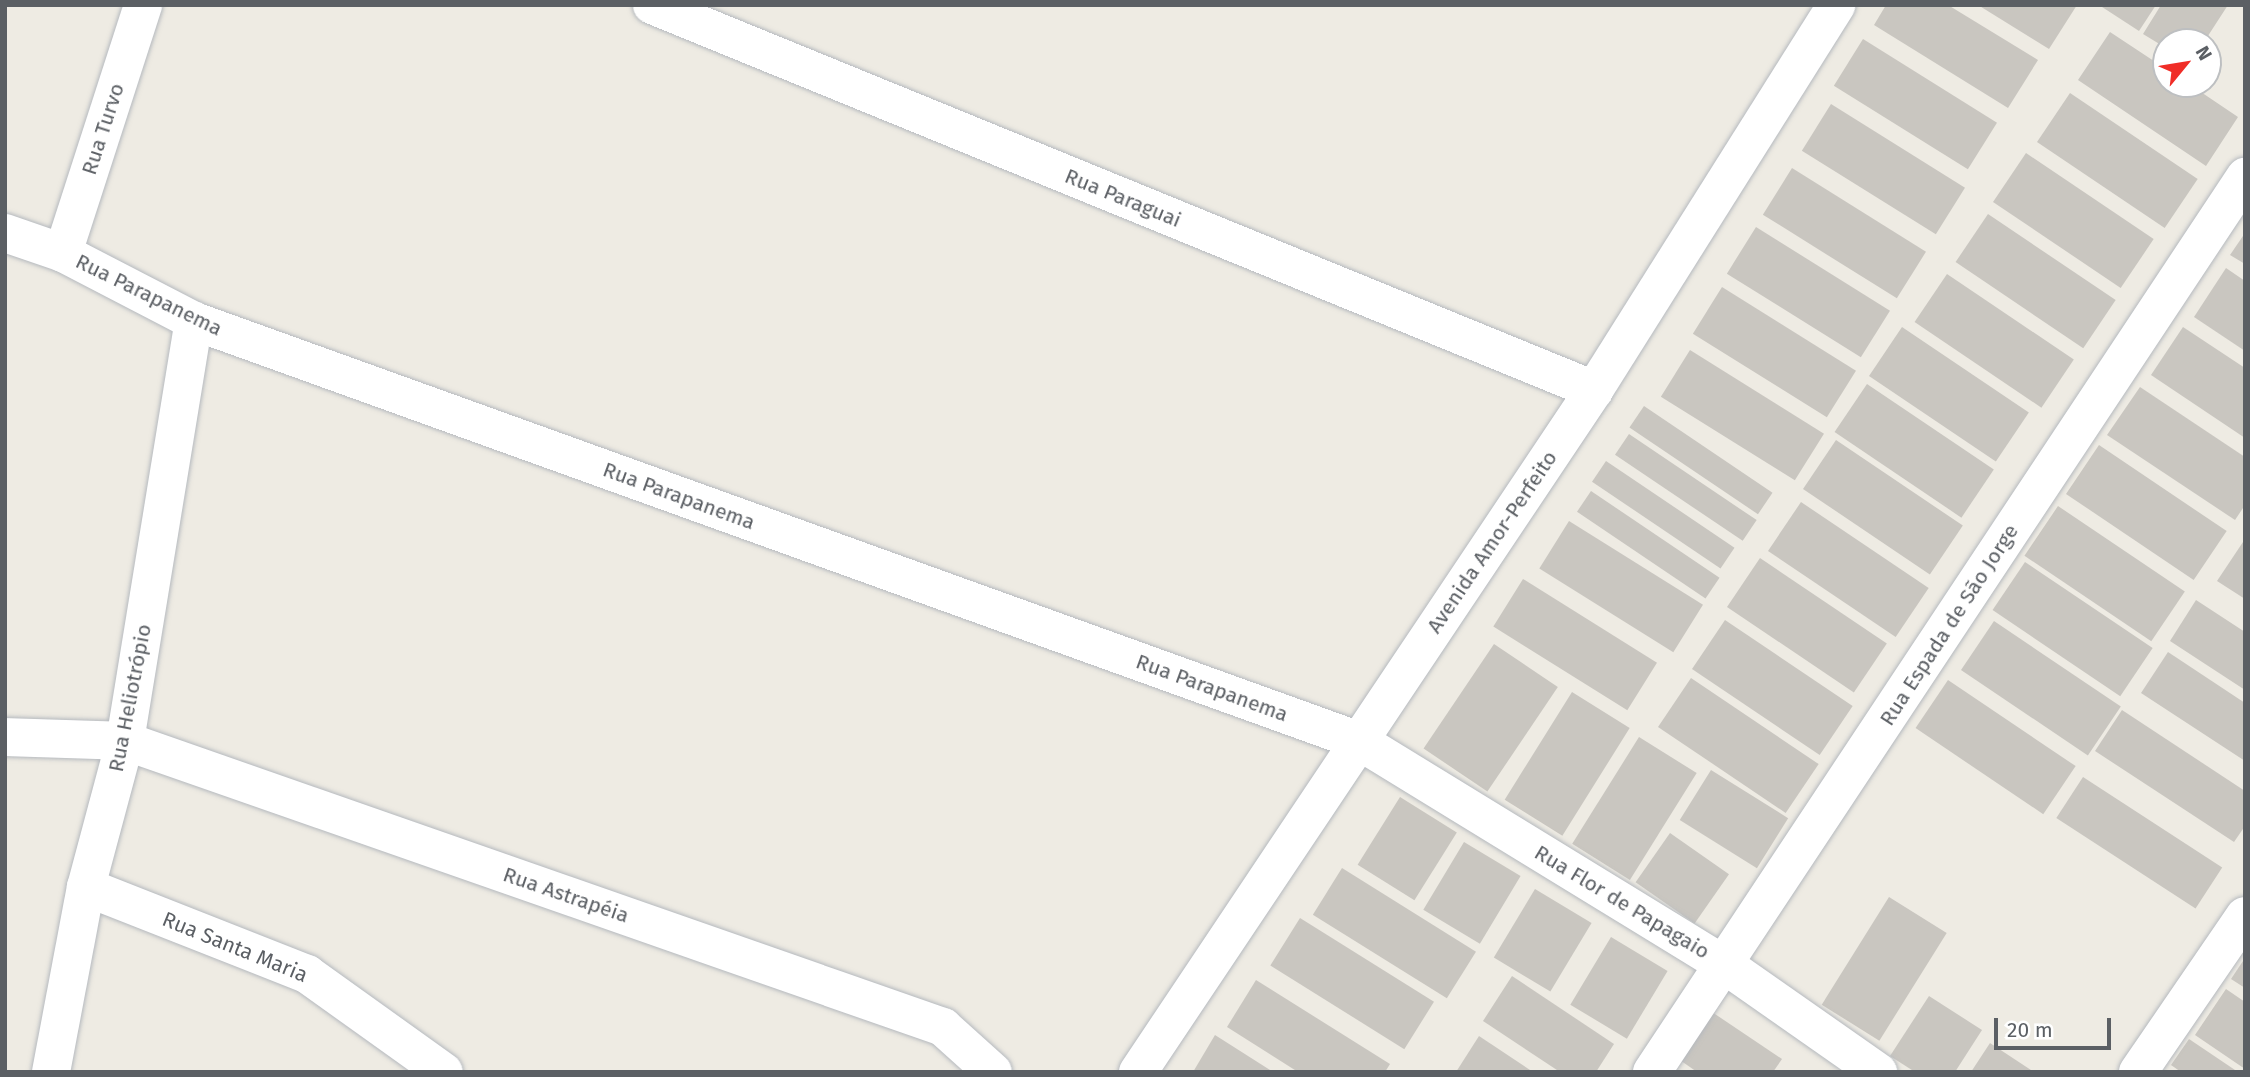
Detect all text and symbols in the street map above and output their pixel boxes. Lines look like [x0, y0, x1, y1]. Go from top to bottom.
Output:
north arrow [2152, 28, 2222, 98]
text: N [2191, 42, 2217, 64]
street label: Rua Turvo [76, 80, 130, 178]
street label: Rua Paraguai [1061, 163, 1185, 233]
street label: Rua Parapanema [72, 249, 226, 341]
street label: Avenida Amor-Perfeito [1422, 446, 1562, 638]
street label: Rua Parapanema [599, 457, 759, 535]
street label: Rua Espada de São Jorge [1874, 520, 2024, 730]
street label: Rua Heliotrópio [103, 622, 157, 774]
street label: Rua Parapanema [1132, 649, 1292, 727]
street label: Rua Flor de Papagaio [1530, 840, 1714, 964]
street label: Rua Astrapéia [500, 862, 632, 928]
street label: Rua Santa Maria [159, 906, 311, 988]
scale bar [1998, 1004, 2115, 1048]
text: 20 m [2007, 1017, 2053, 1043]

